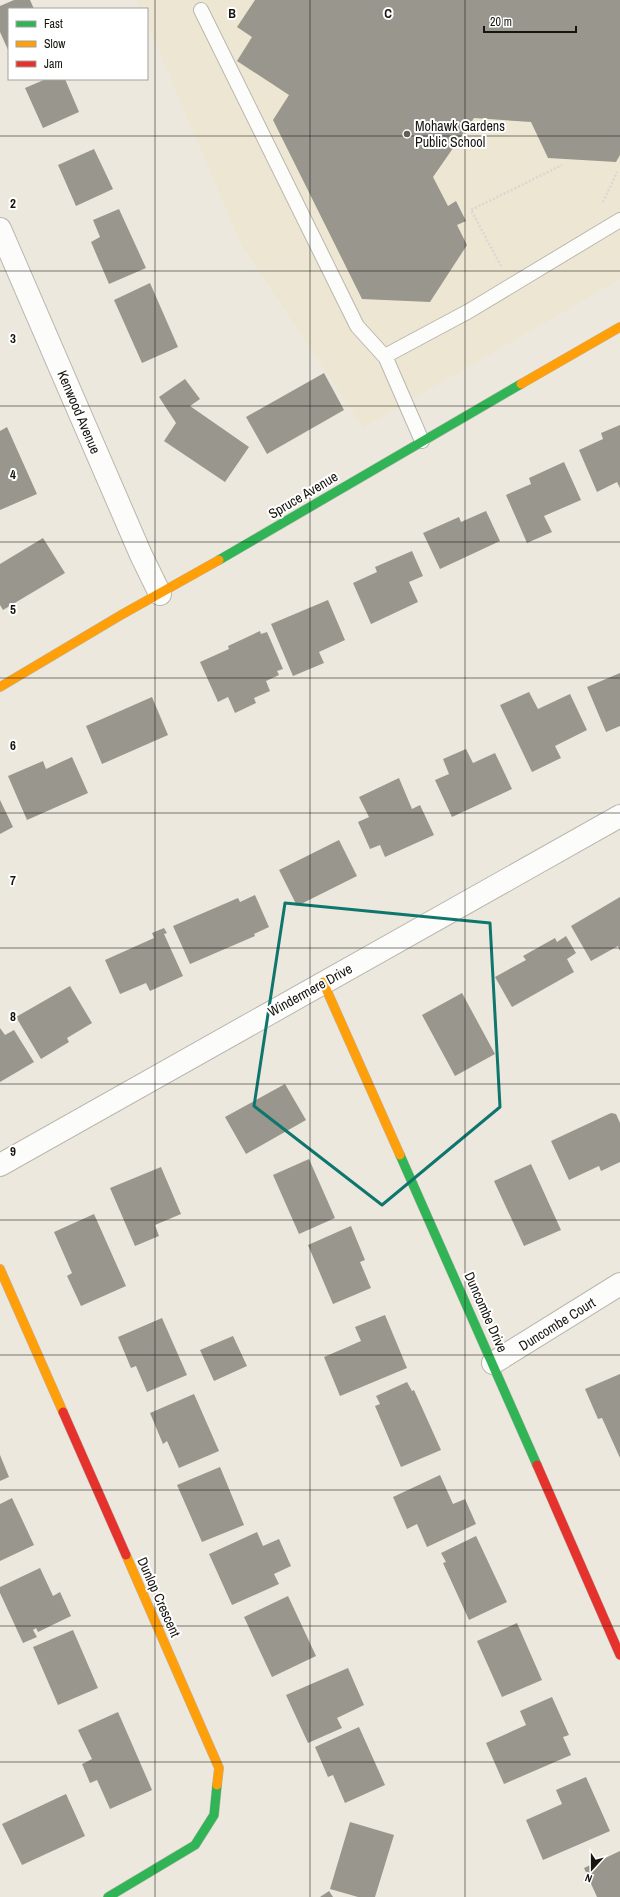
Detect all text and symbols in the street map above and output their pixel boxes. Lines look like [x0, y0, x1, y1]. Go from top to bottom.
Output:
text: B [228, 5, 236, 22]
text: C [384, 5, 392, 22]
legend [8, 8, 148, 80]
scale bar [484, 8, 576, 34]
text: 20 m [490, 14, 512, 30]
text: Fast [44, 16, 63, 32]
text: Slow [44, 36, 66, 52]
text: Jam [44, 56, 63, 72]
place label: Mohawk Gardens Public School [415, 117, 505, 151]
marker: Mohawk Gardens Public School [402, 129, 412, 139]
text: 2 [10, 195, 16, 212]
text: 3 [10, 330, 16, 347]
street label: Kenwood Avenue [53, 367, 105, 457]
text: 4 [10, 466, 16, 483]
street label: Spruce Avenue [265, 467, 341, 523]
text: 5 [10, 601, 16, 618]
text: 6 [10, 737, 16, 754]
text: 7 [10, 872, 16, 889]
street label: Windermere Drive [265, 959, 355, 1021]
text: 8 [10, 1008, 16, 1025]
text: 9 [10, 1143, 16, 1160]
street label: Duncombe Drive [460, 1269, 512, 1355]
street label: Duncombe Court [515, 1293, 599, 1355]
street label: Dunlop Crescent [133, 1554, 185, 1640]
north arrow [572, 1849, 612, 1889]
text: N [583, 1871, 594, 1886]

